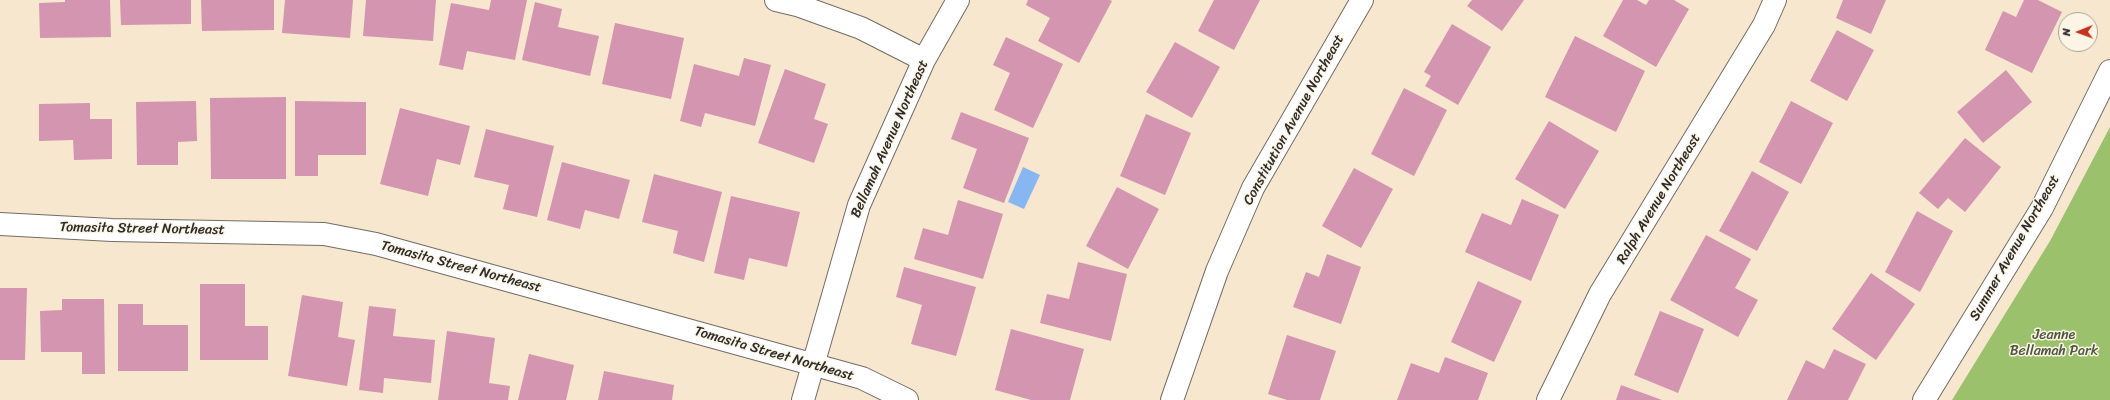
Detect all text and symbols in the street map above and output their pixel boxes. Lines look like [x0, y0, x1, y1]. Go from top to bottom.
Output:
north arrow [2058, 12, 2098, 52]
text: N [2057, 28, 2076, 36]
street label: Constitution Avenue Northeast [1240, 32, 1348, 208]
street label: Bellamah Avenue Northeast [848, 58, 932, 220]
street label: Ralph Avenue Northeast [1613, 131, 1705, 267]
street label: Summer Avenue Northeast [1966, 172, 2064, 324]
street label: Tomasita Street Northeast [59, 219, 225, 239]
street label: Tomasita Street Northeast [379, 238, 543, 296]
street label: Tomasita Street Northeast [692, 323, 856, 385]
park label: Jeanne Bellamah Park [2010, 327, 2098, 360]

